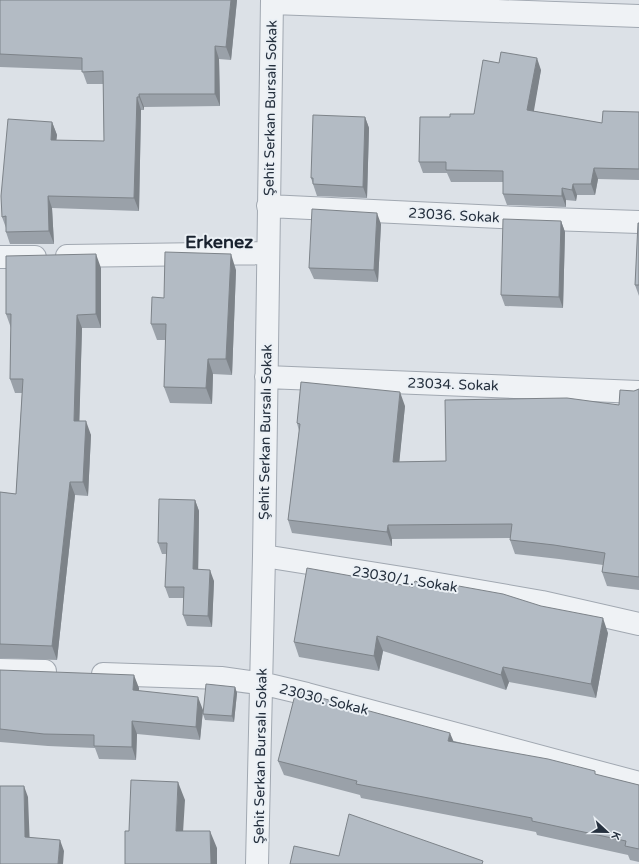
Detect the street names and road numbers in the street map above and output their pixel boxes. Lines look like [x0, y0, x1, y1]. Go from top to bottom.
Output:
street label: Şehit Serkan Bursalı Sokak [260, 20, 281, 196]
street label: 23036. Sokak [408, 205, 500, 226]
street label: Şehit Serkan Bursalı Sokak [255, 344, 276, 520]
street label: 23034. Sokak [407, 374, 499, 395]
street label: 23030/1. Sokak [351, 563, 459, 596]
street label: Şehit Serkan Bursalı Sokak [250, 668, 271, 844]
street label: 23030. Sokak [277, 680, 371, 719]

